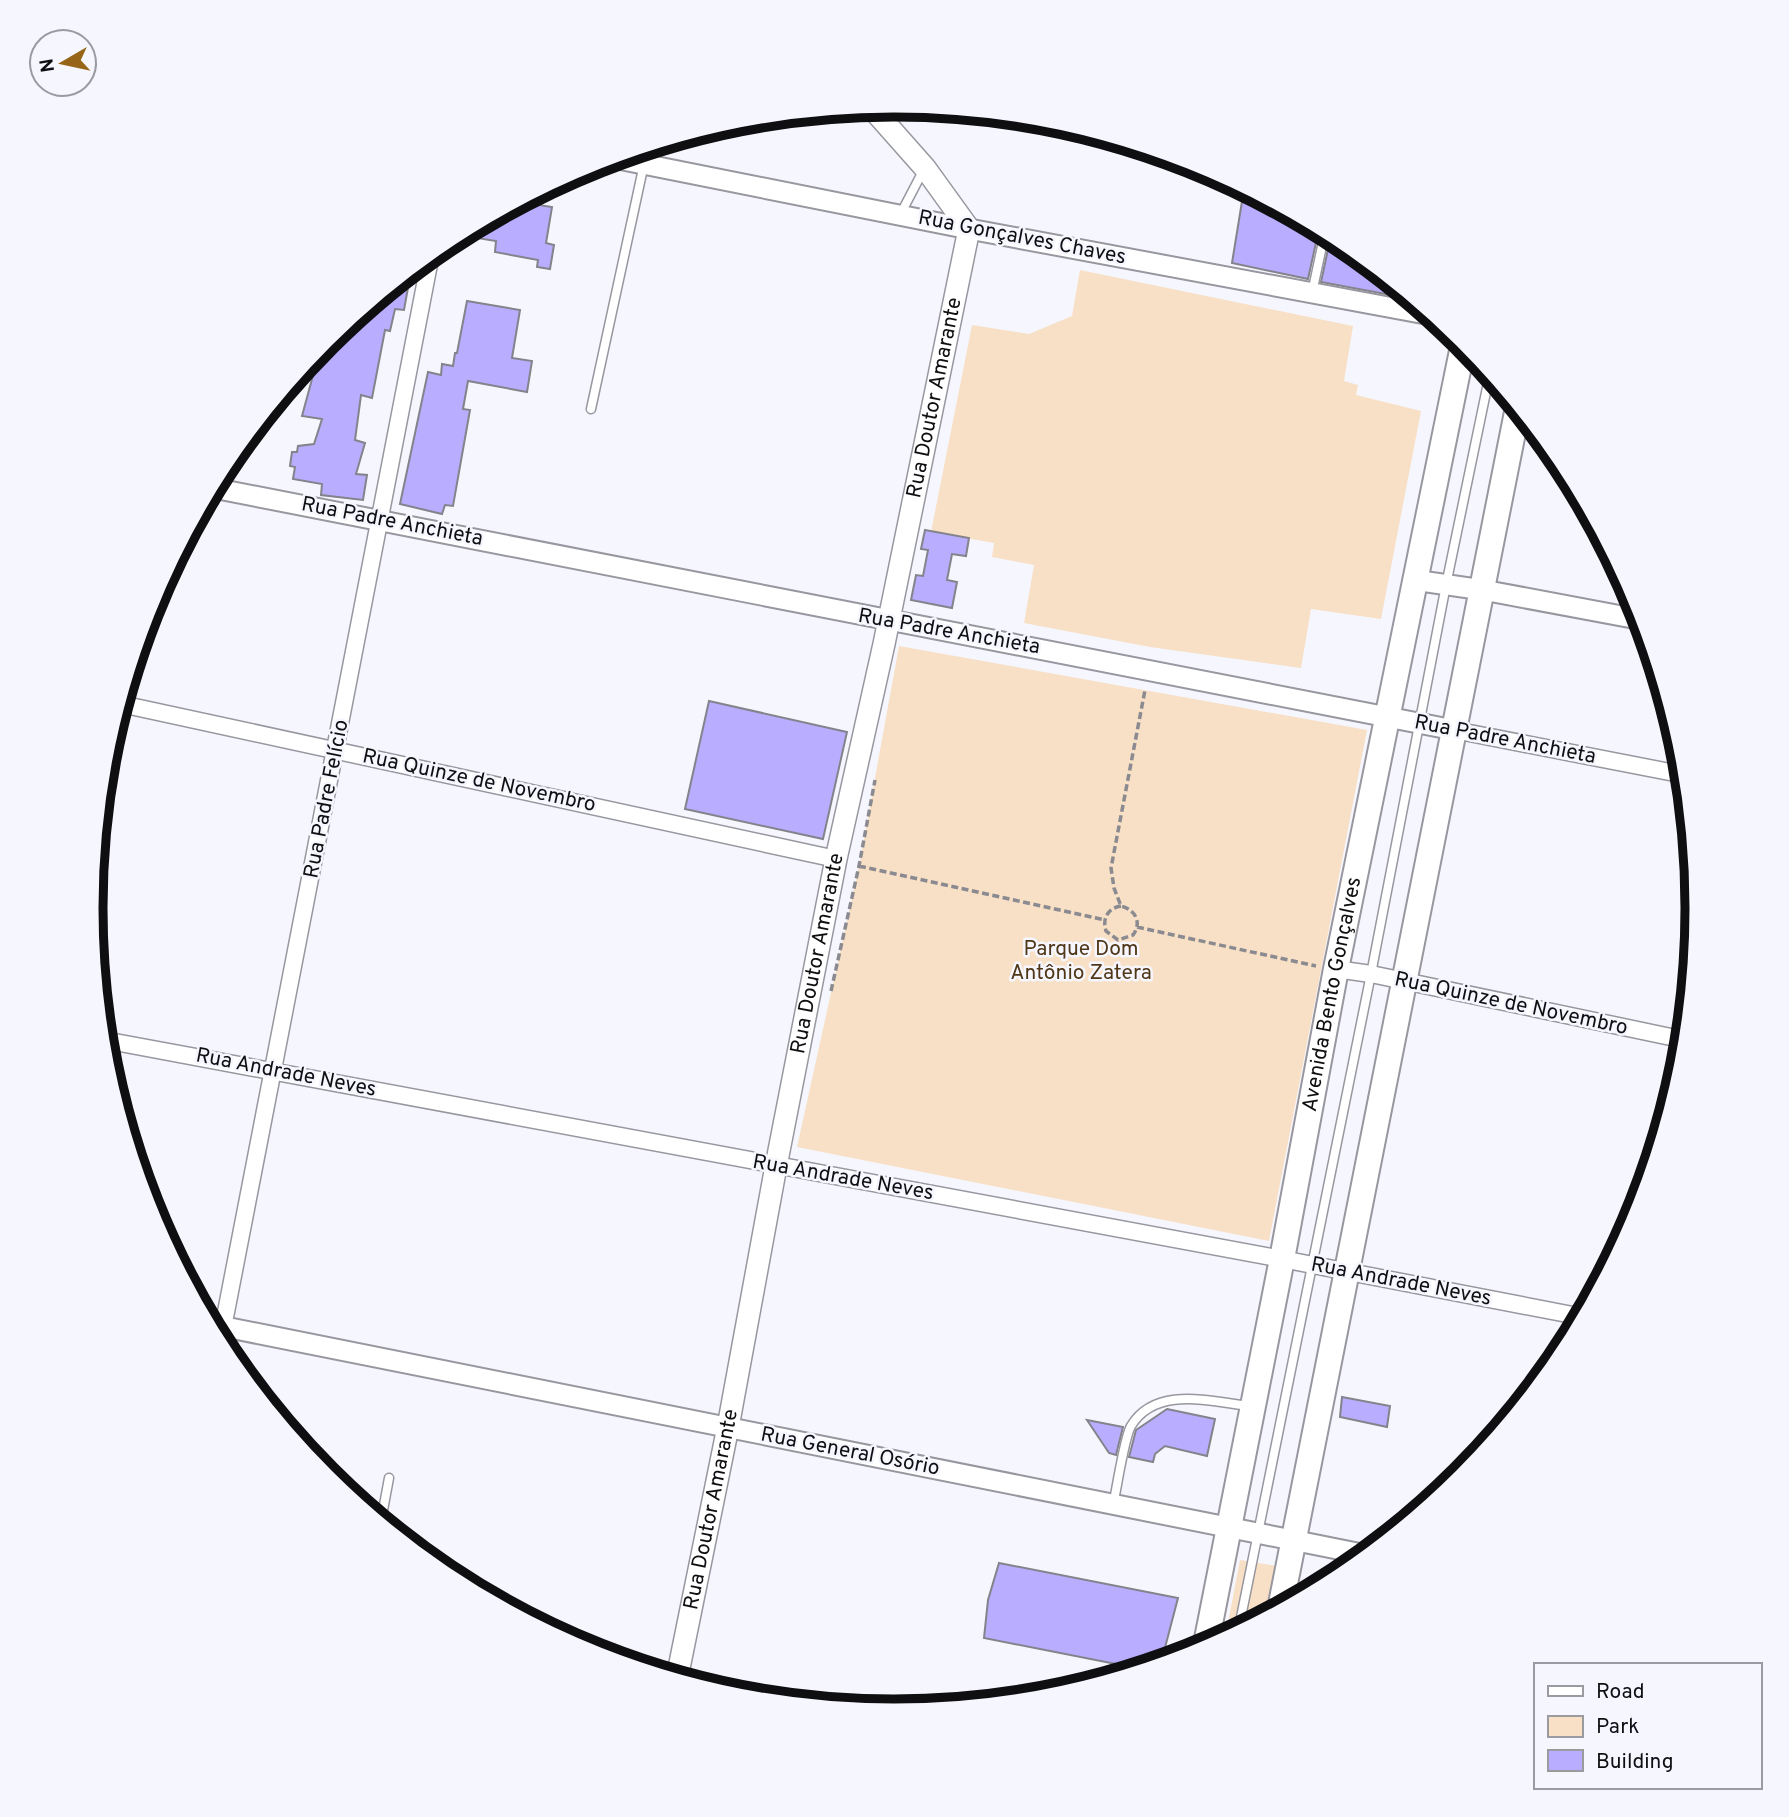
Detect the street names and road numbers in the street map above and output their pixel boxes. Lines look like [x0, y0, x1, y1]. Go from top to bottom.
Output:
street label: Rua Gonçalves Chaves [916, 205, 1128, 271]
street label: Rua Doutor Amarante [901, 295, 968, 500]
street label: Rua Padre Anchieta [299, 491, 485, 553]
street label: Rua Padre Anchieta [856, 603, 1042, 661]
street label: Rua Padre Anchieta [1412, 709, 1598, 771]
street label: Rua Padre Felício [298, 717, 356, 881]
street label: Rua Quinze de Novembro [360, 743, 598, 819]
street label: Rua Doutor Amarante [785, 850, 850, 1056]
street label: Avenida Bento Gonçalves [1296, 874, 1368, 1114]
street label: Rua Quinze de Novembro [1392, 966, 1630, 1042]
street label: Rua Andrade Neves [193, 1042, 379, 1104]
street label: Rua Andrade Neves [750, 1149, 936, 1207]
street label: Rua Andrade Neves [1308, 1251, 1494, 1313]
street label: Rua Doutor Amarante [678, 1407, 745, 1612]
street label: Rua General Osório [758, 1421, 942, 1483]

